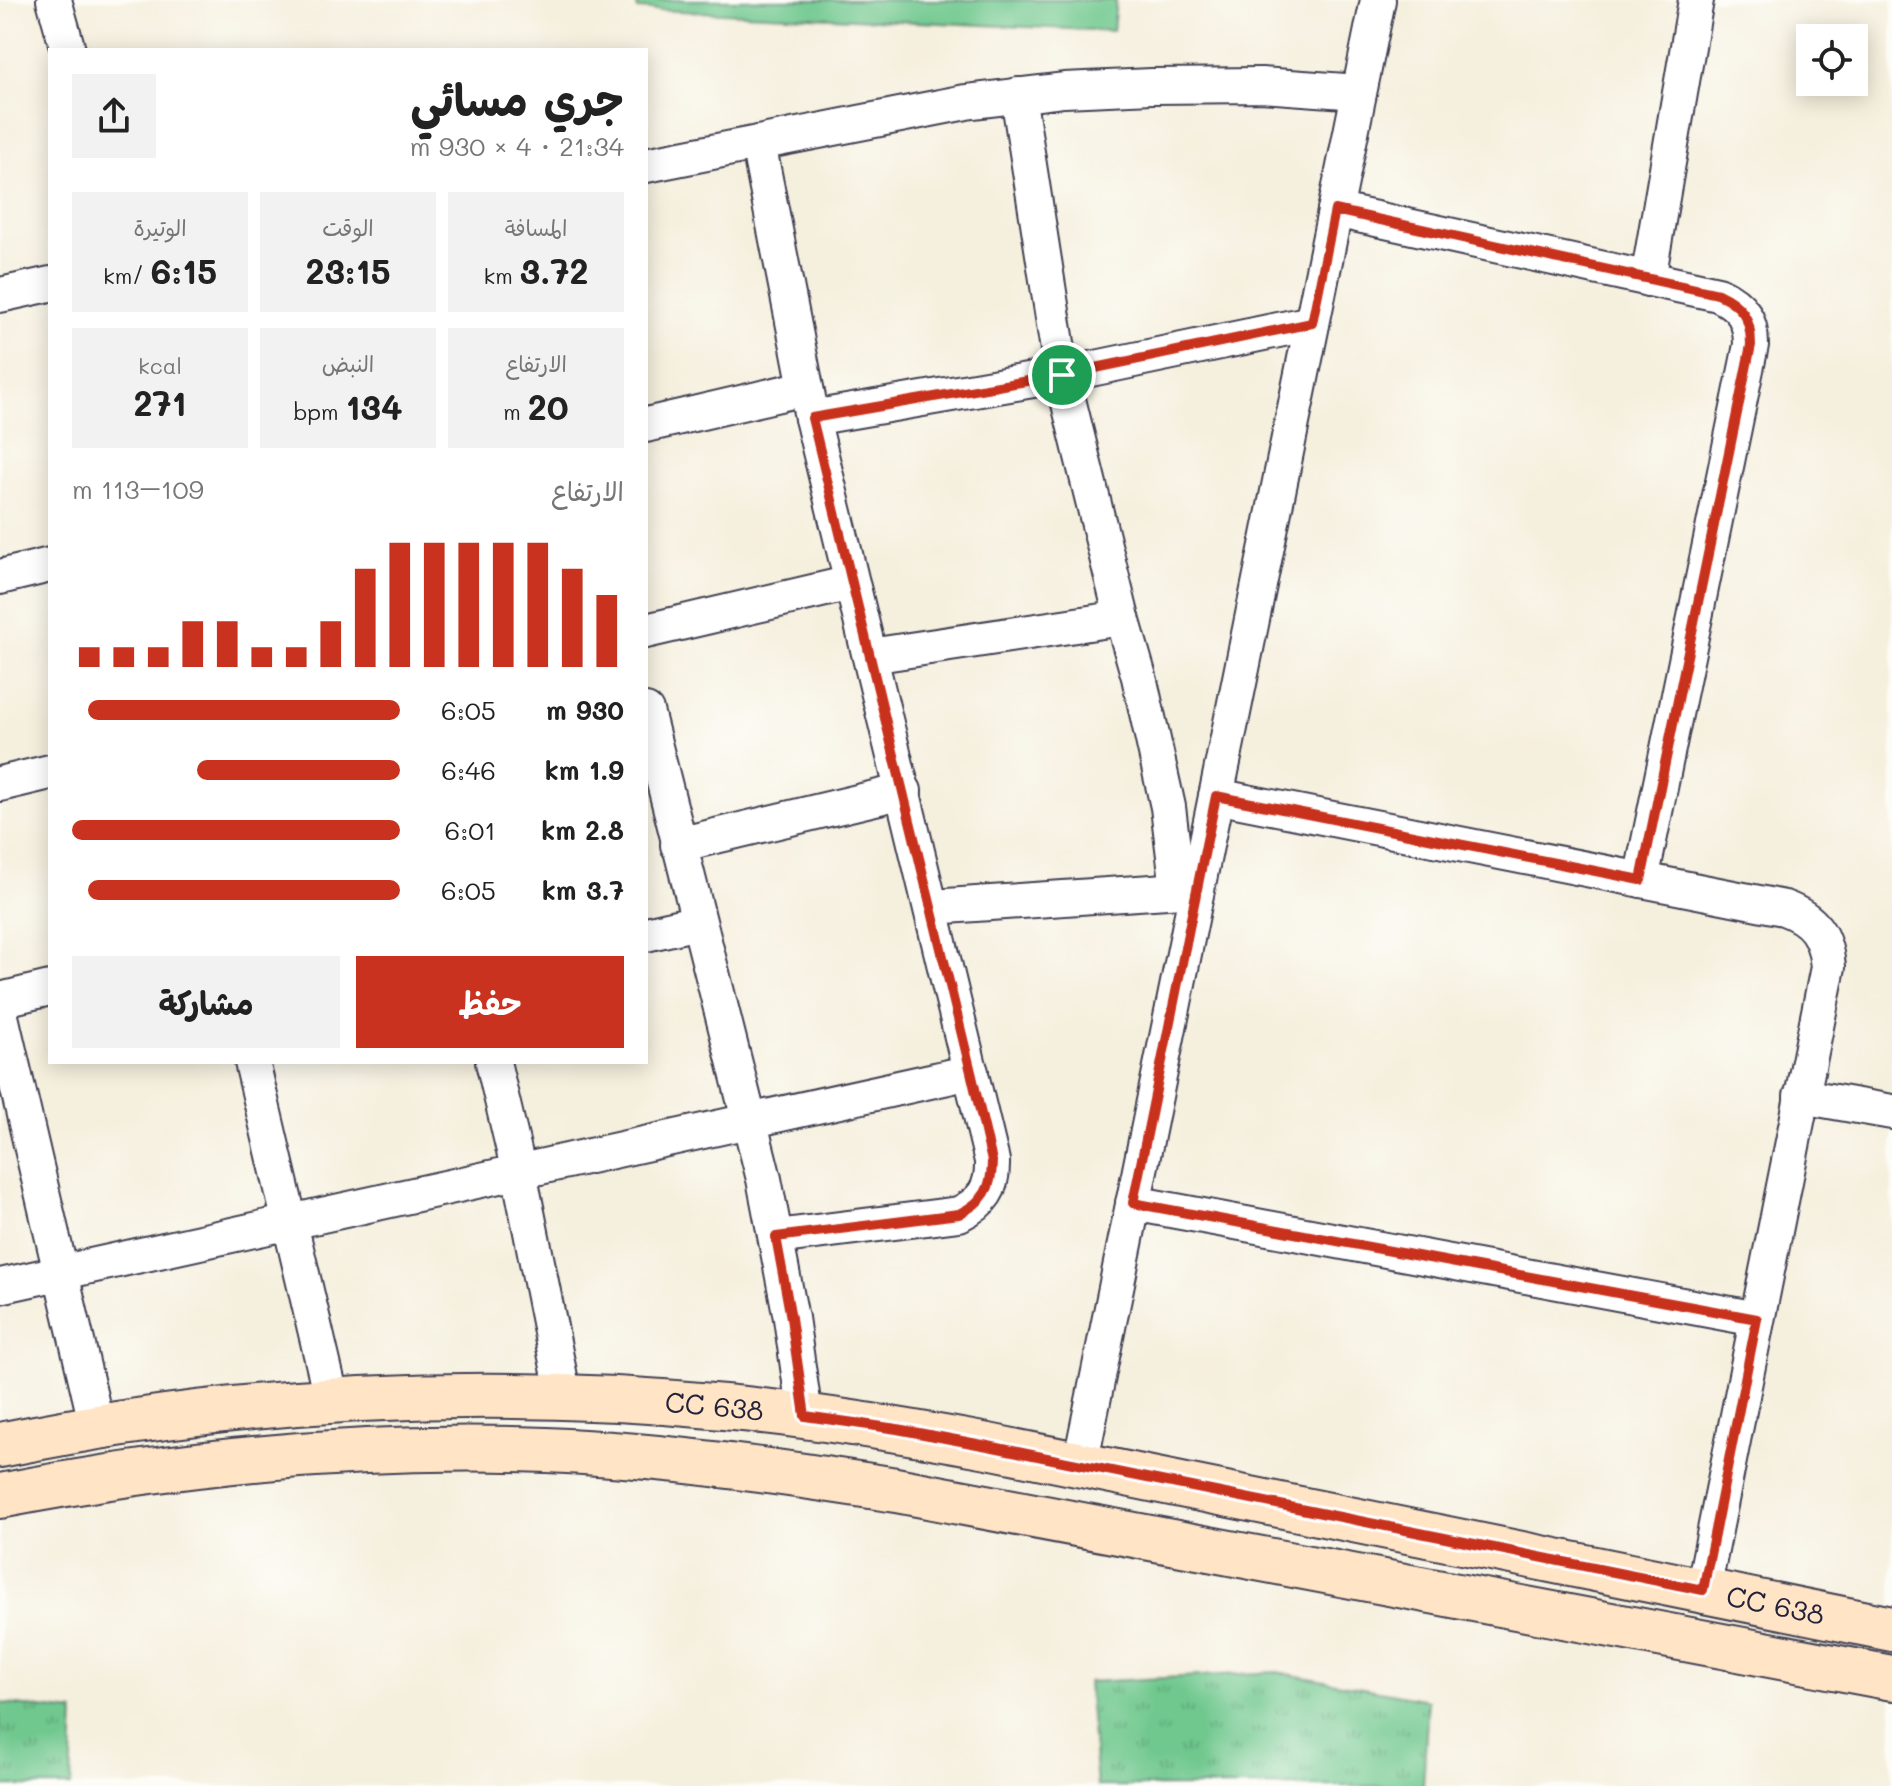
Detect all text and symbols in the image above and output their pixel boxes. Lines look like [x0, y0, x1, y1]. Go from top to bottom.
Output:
map controls [1796, 24, 1868, 96]
button: locate [1796, 24, 1868, 96]
text: جري مسائي [410, 70, 624, 127]
button: share [72, 74, 156, 158]
text: 21:34 · 4 × 930 m [410, 129, 624, 163]
text: الوتيرة [133, 213, 187, 242]
text: الوقت [322, 213, 374, 242]
text: المسافة [505, 213, 567, 242]
text: 6:15 [151, 248, 217, 293]
text: 23:15 [305, 248, 391, 293]
text: 3.72 [520, 248, 589, 293]
text: /km [103, 261, 151, 290]
text: km [483, 261, 520, 290]
pin [1028, 341, 1096, 409]
text: النبض [322, 349, 374, 378]
text: الارتفاع [505, 349, 567, 378]
text: kcal [138, 351, 182, 380]
icon: arrive [1040, 353, 1084, 397]
text: 271 [133, 380, 187, 425]
text: 134 [346, 384, 403, 429]
text: 20 [528, 384, 569, 429]
text: bpm [293, 397, 346, 426]
text: m [503, 397, 528, 426]
text: 109–113 m [72, 472, 204, 506]
text: الارتفاع [551, 474, 624, 508]
text: 6:05 [441, 693, 496, 727]
text: 930 m [546, 693, 624, 727]
text: 6:46 [441, 753, 496, 787]
text: 1.9 km [545, 753, 624, 787]
text: 6:01 [445, 813, 496, 847]
text: 2.8 km [541, 813, 624, 847]
text: 6:05 [441, 873, 496, 907]
text: 3.7 km [542, 873, 624, 907]
button: مشاركة [72, 956, 340, 1048]
button: حفظ [356, 956, 624, 1048]
street label: CC 638 [664, 1383, 766, 1428]
street label: CC 638 [1723, 1577, 1828, 1632]

